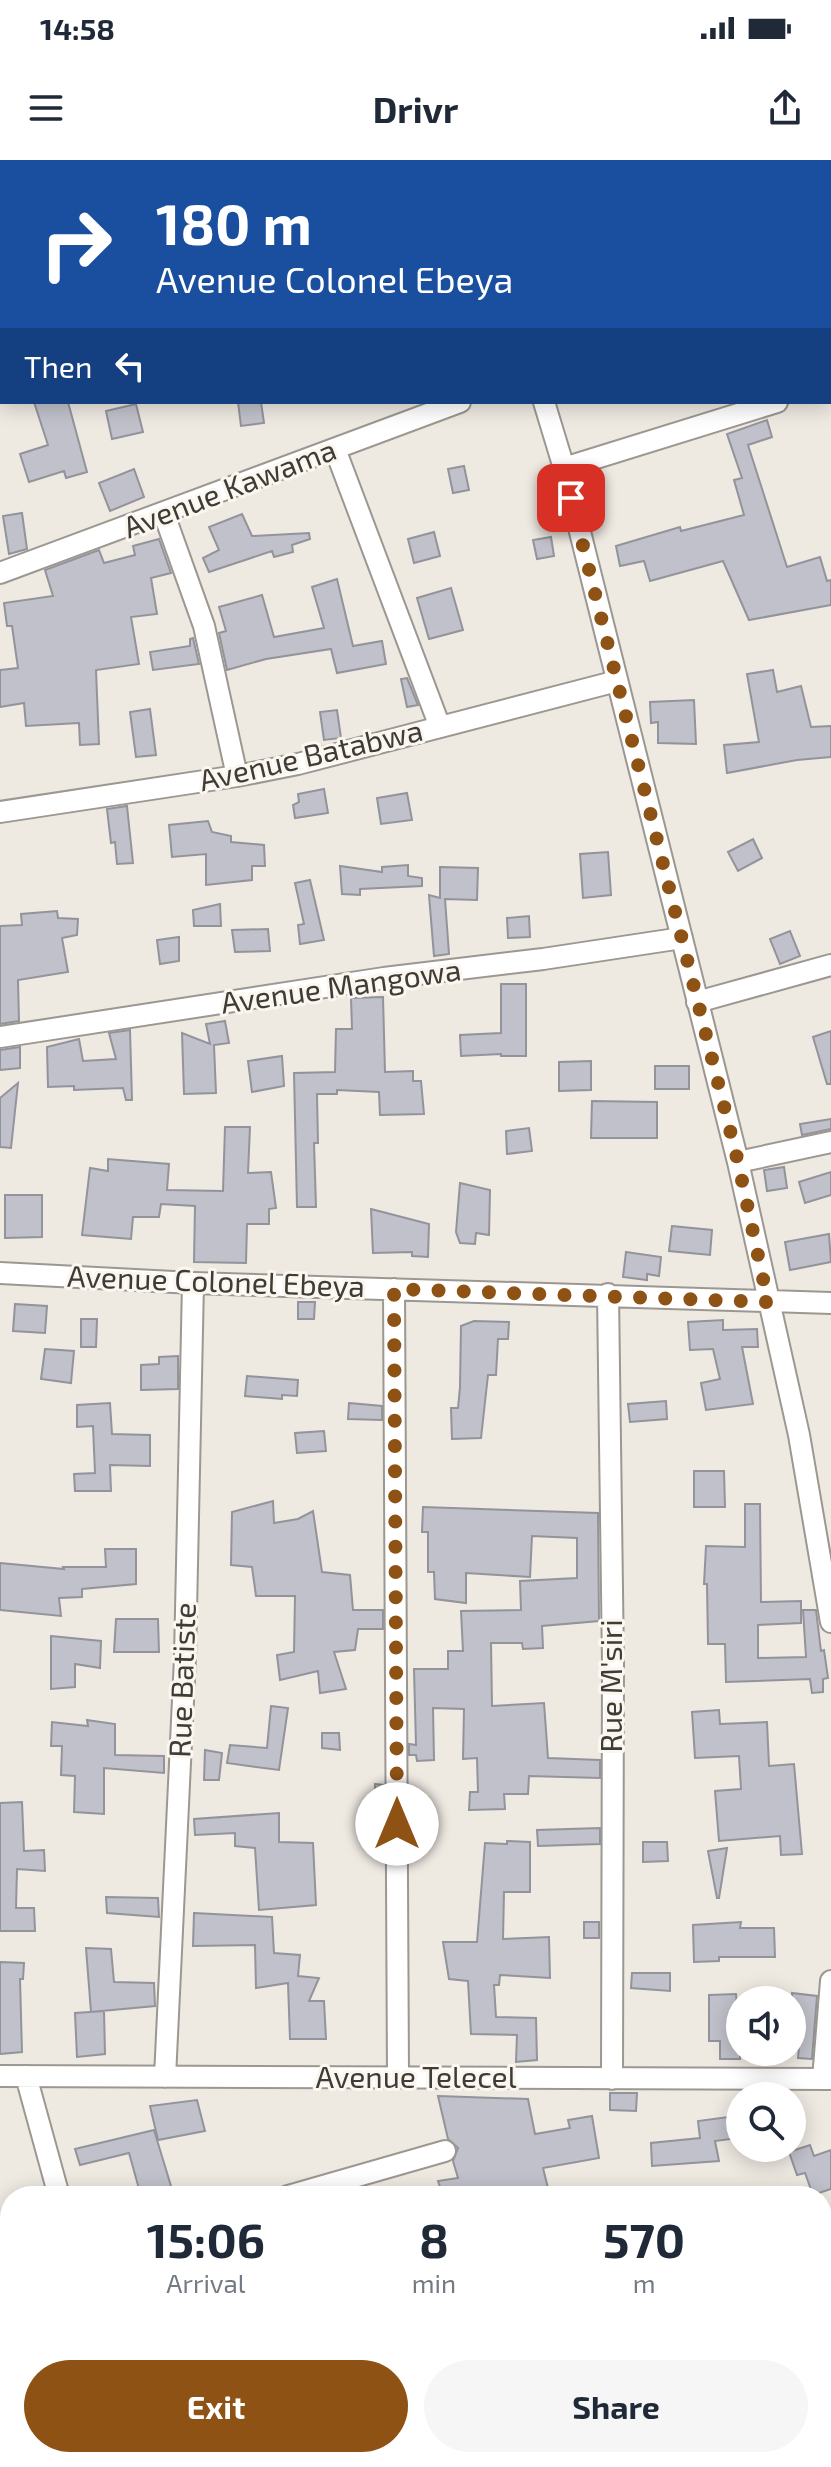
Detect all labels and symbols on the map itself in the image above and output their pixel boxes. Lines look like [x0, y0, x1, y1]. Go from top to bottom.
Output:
street label: Avenue Kawama [118, 430, 341, 544]
pin [537, 464, 605, 532]
street label: Avenue Batabwa [195, 711, 426, 797]
street label: Avenue Mangowa [218, 950, 463, 1020]
street label: Avenue Colonel Ebeya [67, 1257, 366, 1303]
street label: Rue Batiste [160, 1602, 202, 1758]
street label: Rue M'siri [592, 1619, 628, 1753]
position arrow [355, 1782, 439, 1866]
street label: Avenue Telecel [315, 2058, 517, 2094]

